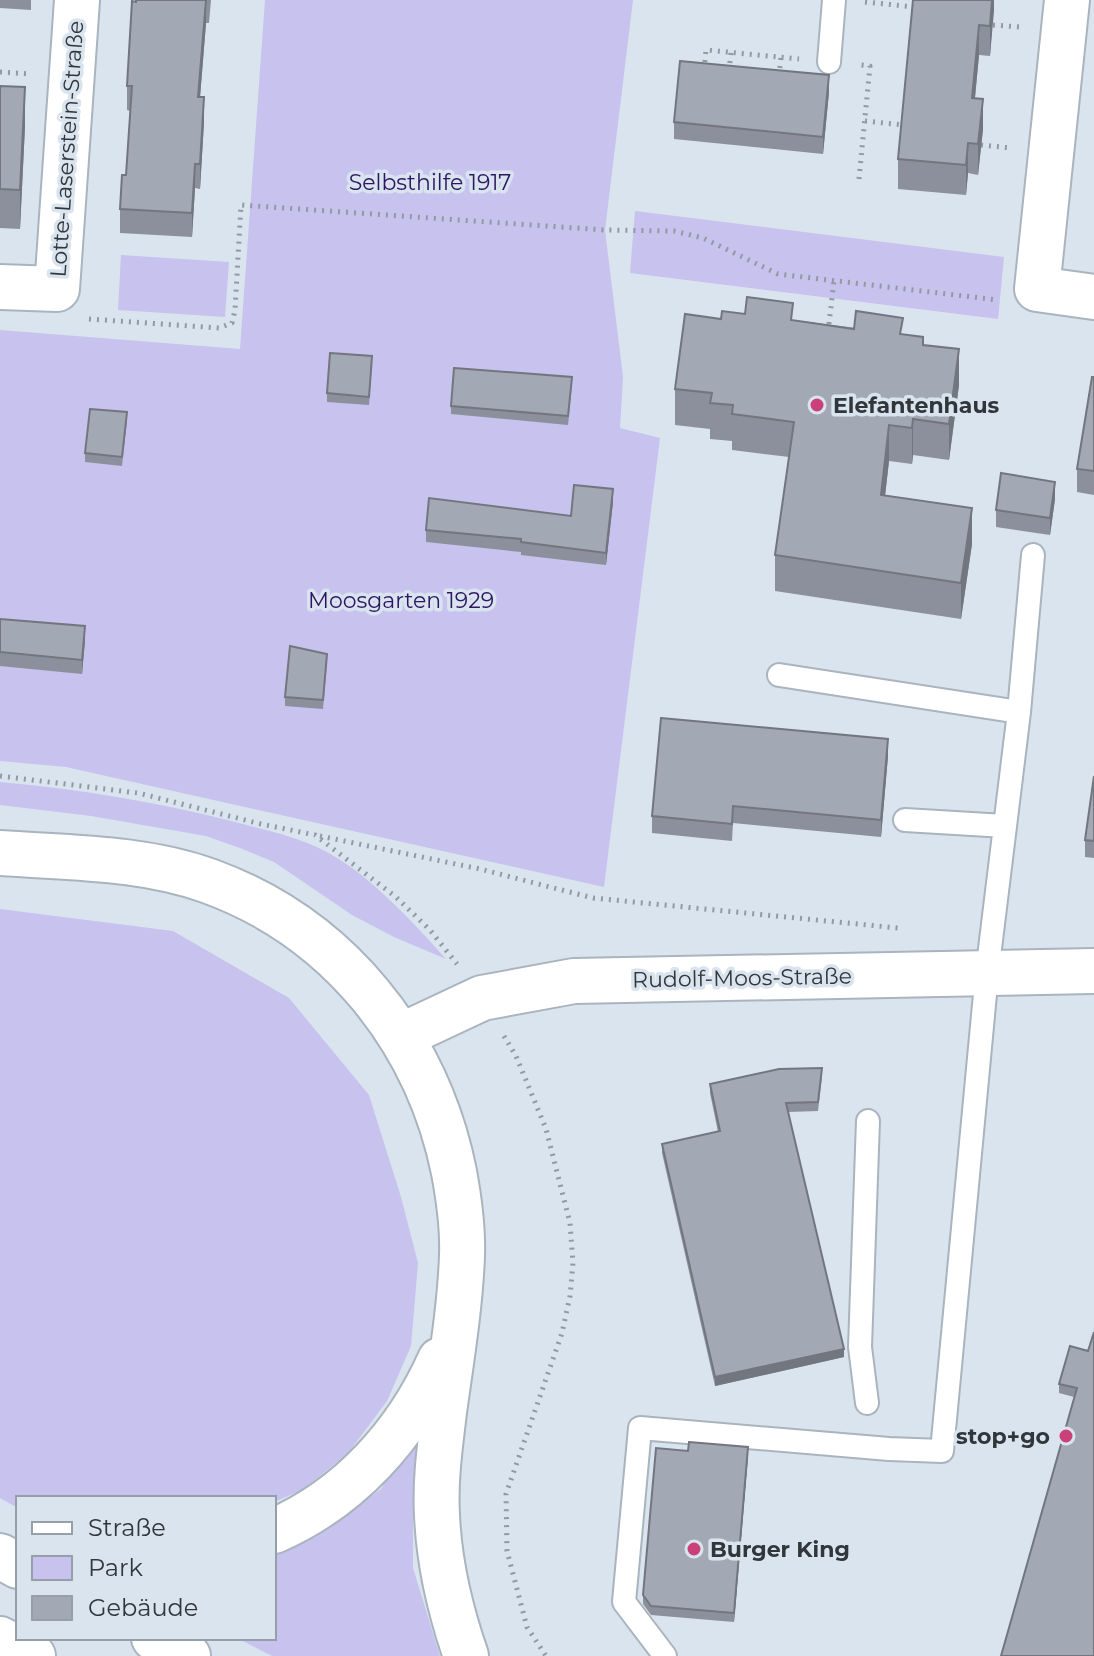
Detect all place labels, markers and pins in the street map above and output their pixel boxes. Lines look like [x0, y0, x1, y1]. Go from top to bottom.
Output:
place label: Elefantenhaus [833, 392, 1000, 419]
marker: Elefantenhaus [808, 396, 826, 414]
place label: stop+go [956, 1423, 1050, 1450]
marker: stop+go [1057, 1427, 1075, 1445]
place label: Burger King [710, 1536, 850, 1563]
marker: Burger King [685, 1540, 703, 1558]

